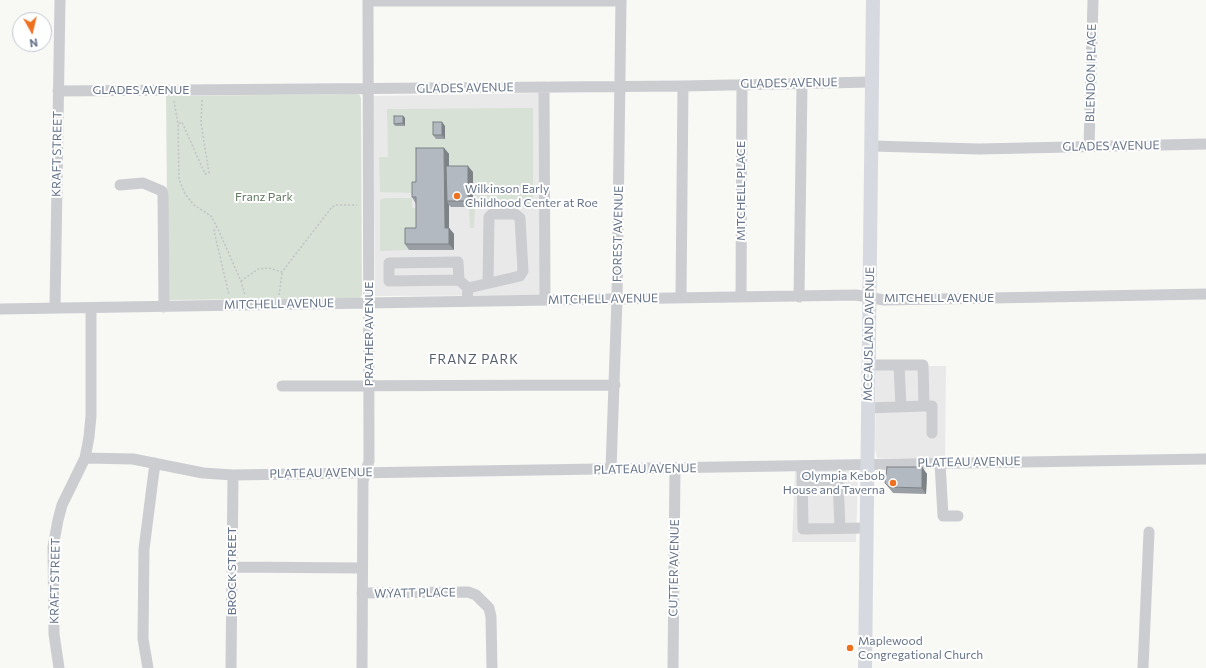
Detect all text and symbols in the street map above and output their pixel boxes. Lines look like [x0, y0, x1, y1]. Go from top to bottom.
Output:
north arrow [12, 12, 52, 52]
street label: BLENDON PLACE [1083, 24, 1099, 122]
text: N [29, 36, 39, 50]
street label: GLADES AVENUE [740, 75, 838, 91]
street label: GLADES AVENUE [416, 80, 514, 96]
street label: GLADES AVENUE [93, 83, 189, 97]
street label: KRAFT STREET [49, 111, 65, 197]
street label: GLADES AVENUE [1062, 138, 1160, 154]
street label: MITCHELL PLACE [734, 141, 748, 241]
place label: Wilkinson Early Childhood Center at Roe [465, 182, 598, 210]
street label: FOREST AVENUE [610, 186, 626, 282]
park label: Franz Park [235, 190, 293, 204]
marker: Wilkinson Early Childhood Center at Roe [452, 191, 462, 201]
street label: MCCAUSLAND AVENUE [861, 267, 877, 401]
street label: PRATHER AVENUE [362, 282, 376, 386]
street label: MITCHELL AVENUE [548, 291, 658, 307]
street label: MITCHELL AVENUE [884, 291, 994, 305]
street label: MITCHELL AVENUE [224, 296, 334, 312]
district label: FRANZ PARK [429, 352, 519, 368]
street label: PLATEAU AVENUE [917, 454, 1021, 470]
street label: PLATEAU AVENUE [593, 461, 697, 477]
street label: PLATEAU AVENUE [269, 465, 373, 481]
place label: Olympia Kebob House and Taverna [783, 469, 885, 497]
marker: Olympia Kebob House and Taverna [888, 478, 898, 488]
street label: CUTTER AVENUE [666, 519, 682, 617]
street label: BROCK STREET [225, 527, 239, 615]
street label: KRAFT STREET [47, 538, 63, 624]
street label: WYATT PLACE [374, 585, 456, 601]
place label: Maplewood Congregational Church [858, 634, 983, 662]
marker: Maplewood Congregational Church [845, 643, 855, 653]

